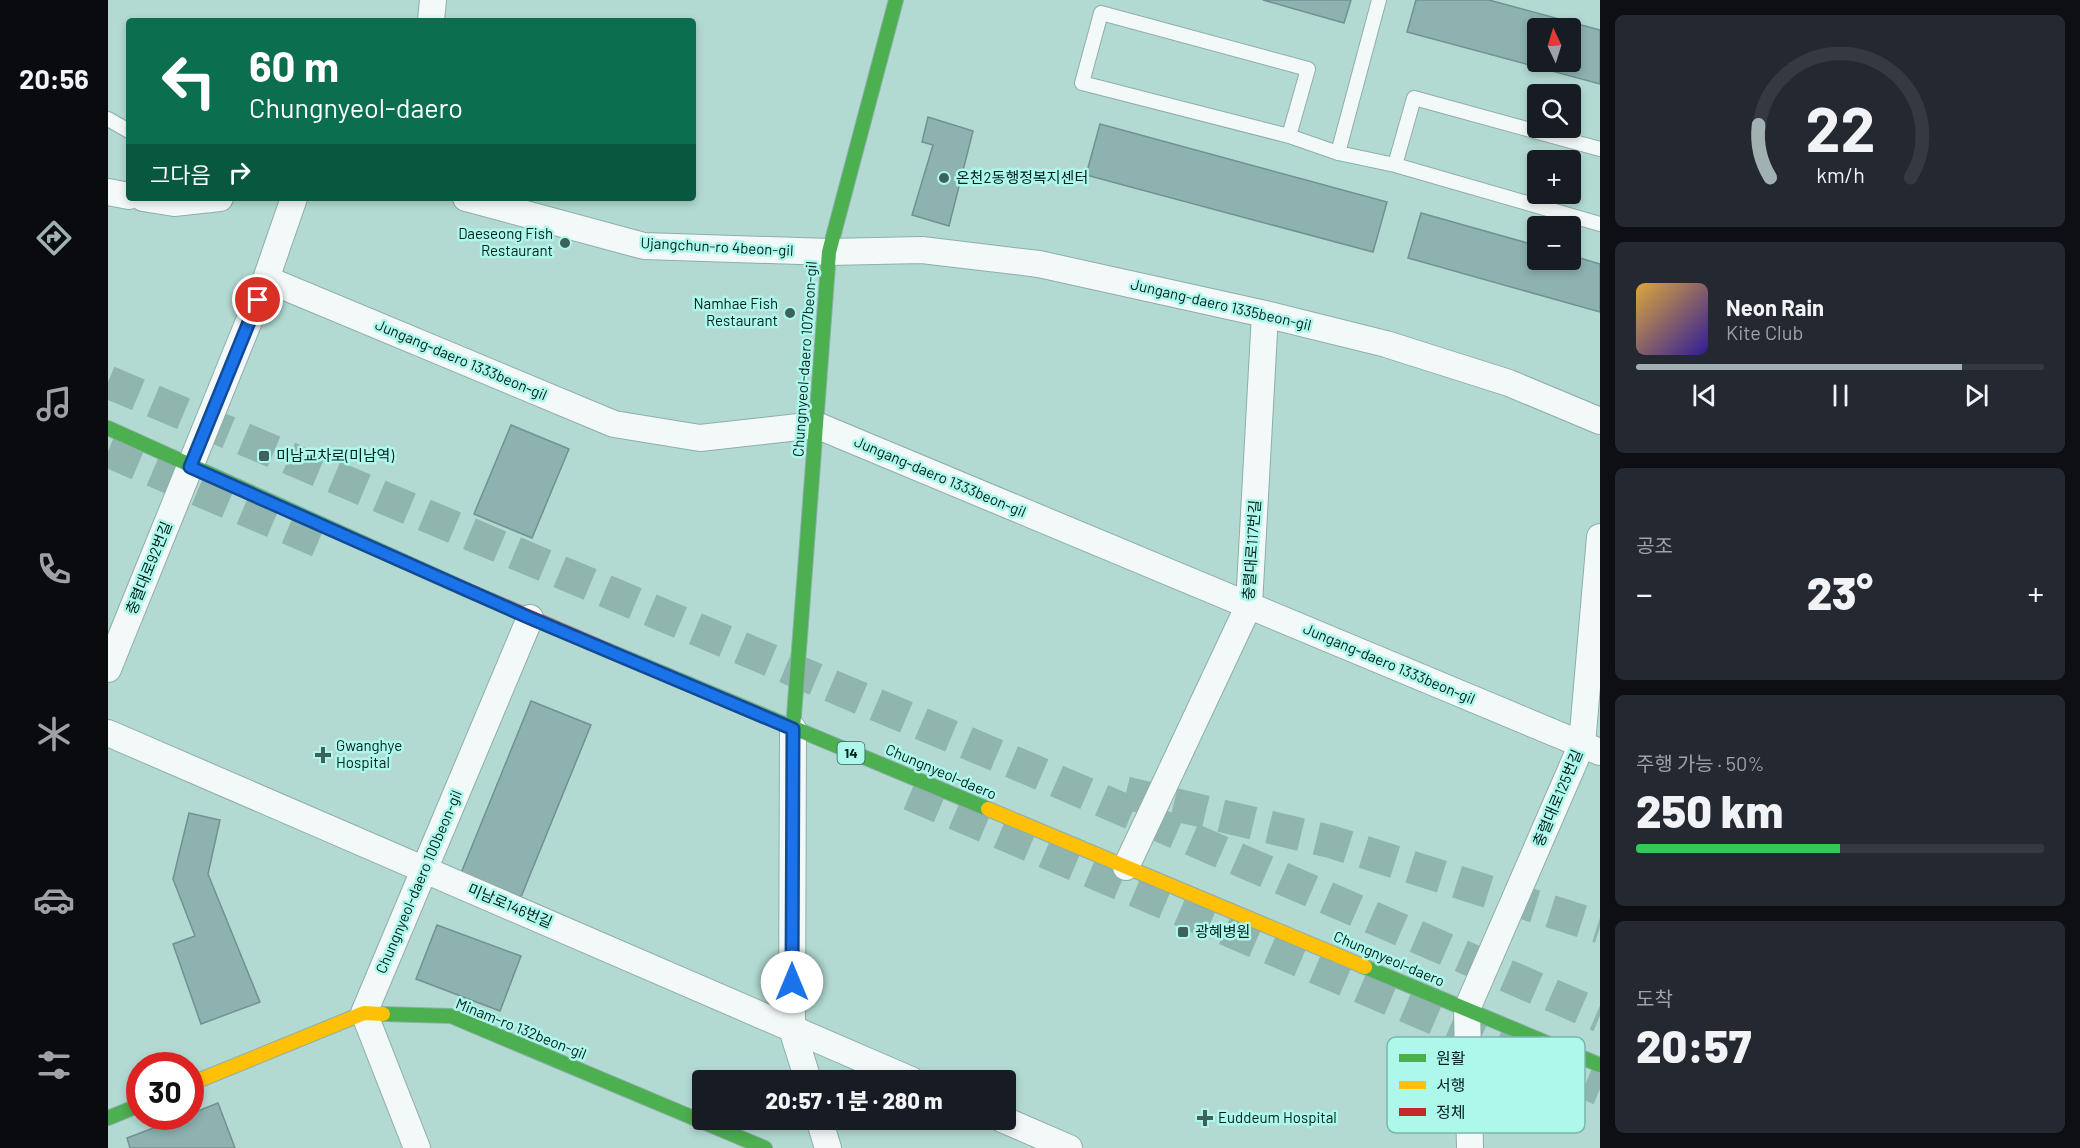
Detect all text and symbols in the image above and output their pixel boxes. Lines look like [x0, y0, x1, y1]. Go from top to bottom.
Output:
north arrow [1527, 18, 1581, 72]
map controls [1527, 18, 1581, 270]
text: 60 m [249, 40, 339, 90]
icon: left [150, 42, 228, 120]
text: 20:56 [19, 62, 89, 94]
button: search [1527, 84, 1581, 138]
text: 22 [1805, 90, 1875, 164]
text: Chungnyeol-daero [249, 91, 463, 123]
button: + [1527, 150, 1581, 204]
icon: right [223, 156, 256, 189]
text: 그다음 [150, 161, 211, 187]
text: km/h [1816, 162, 1864, 187]
place label: 온천2동행정복지센터 [956, 168, 1088, 186]
marker: 온천2동행정복지센터 [937, 171, 951, 185]
button: − [1527, 216, 1581, 270]
icon: directions [33, 217, 75, 259]
place label: Daeseong Fish Restaurant [458, 224, 553, 259]
street label: Ujangchun-ro 4beon-gil [640, 233, 794, 259]
marker: Daeseong Fish Restaurant [558, 236, 572, 250]
street label: Chungnyeol-daero 107beon-gil [788, 260, 820, 457]
pin [232, 274, 283, 325]
street label: Jungang-daero 1335beon-gil [1129, 274, 1313, 334]
icon: arrive [241, 283, 274, 316]
place label: Namhae Fish Restaurant [693, 294, 778, 329]
text: Neon Rain [1726, 294, 1824, 320]
marker: Namhae Fish Restaurant [783, 306, 797, 320]
street label: Jungang-daero 1333beon-gil [373, 315, 550, 403]
text: Kite Club [1726, 320, 1803, 344]
icon: previous [1688, 379, 1721, 412]
icon: pause [1824, 379, 1857, 412]
icon: next [1960, 379, 1993, 412]
icon: music [33, 383, 75, 425]
street label: Jungang-daero 1333beon-gil [852, 432, 1029, 520]
place label: 미남교차로(미남역) [276, 446, 394, 464]
marker: 미남교차로(미남역) [257, 449, 271, 463]
street label: 충렬대로117번길 [1239, 499, 1263, 601]
street label: 충렬대로92번길 [121, 519, 175, 617]
text: 공조 [1636, 533, 1673, 557]
icon: phone [33, 548, 75, 590]
text: 23° [1807, 565, 1873, 619]
text: − [1636, 573, 1653, 613]
text: + [2027, 573, 2044, 613]
street label: Jungang-daero 1333beon-gil [1301, 619, 1478, 707]
icon: climate [33, 713, 75, 755]
place label: Gwanghye Hospital [336, 736, 402, 771]
street label: Chungnyeol-daero [883, 740, 1000, 803]
road number: 14 [838, 742, 864, 764]
marker: Gwanghye Hospital [314, 746, 332, 764]
street label: 충렬대로125번길 [1529, 746, 1586, 849]
text: 주행 가능 · 50% [1636, 751, 1764, 775]
text: 250 km [1636, 783, 1783, 837]
street label: Chungnyeol-daero 100beon-gil [371, 787, 465, 976]
icon: car [33, 879, 75, 921]
street label: 미남로146번길 [465, 879, 555, 931]
place label: 광혜병원 [1195, 922, 1250, 940]
marker: 광혜병원 [1176, 925, 1190, 939]
street label: Chungnyeol-daero [1331, 927, 1448, 990]
position arrow [760, 950, 824, 1014]
text: 도착 [1636, 986, 1673, 1010]
street label: Minam-ro 132beon-gil [453, 994, 589, 1063]
text: 20:57 [1636, 1018, 1751, 1072]
legend [1387, 1037, 1585, 1133]
icon: filters [33, 1044, 75, 1086]
text: 원활 [1436, 1048, 1466, 1067]
speed limit sign: 30 [126, 1052, 204, 1130]
text: 서행 [1436, 1075, 1465, 1094]
text: 20:57 · 1 분 · 280 m [765, 1087, 943, 1113]
text: 정체 [1436, 1102, 1465, 1121]
place label: Euddeum Hospital [1218, 1108, 1337, 1126]
marker: Euddeum Hospital [1196, 1109, 1214, 1127]

